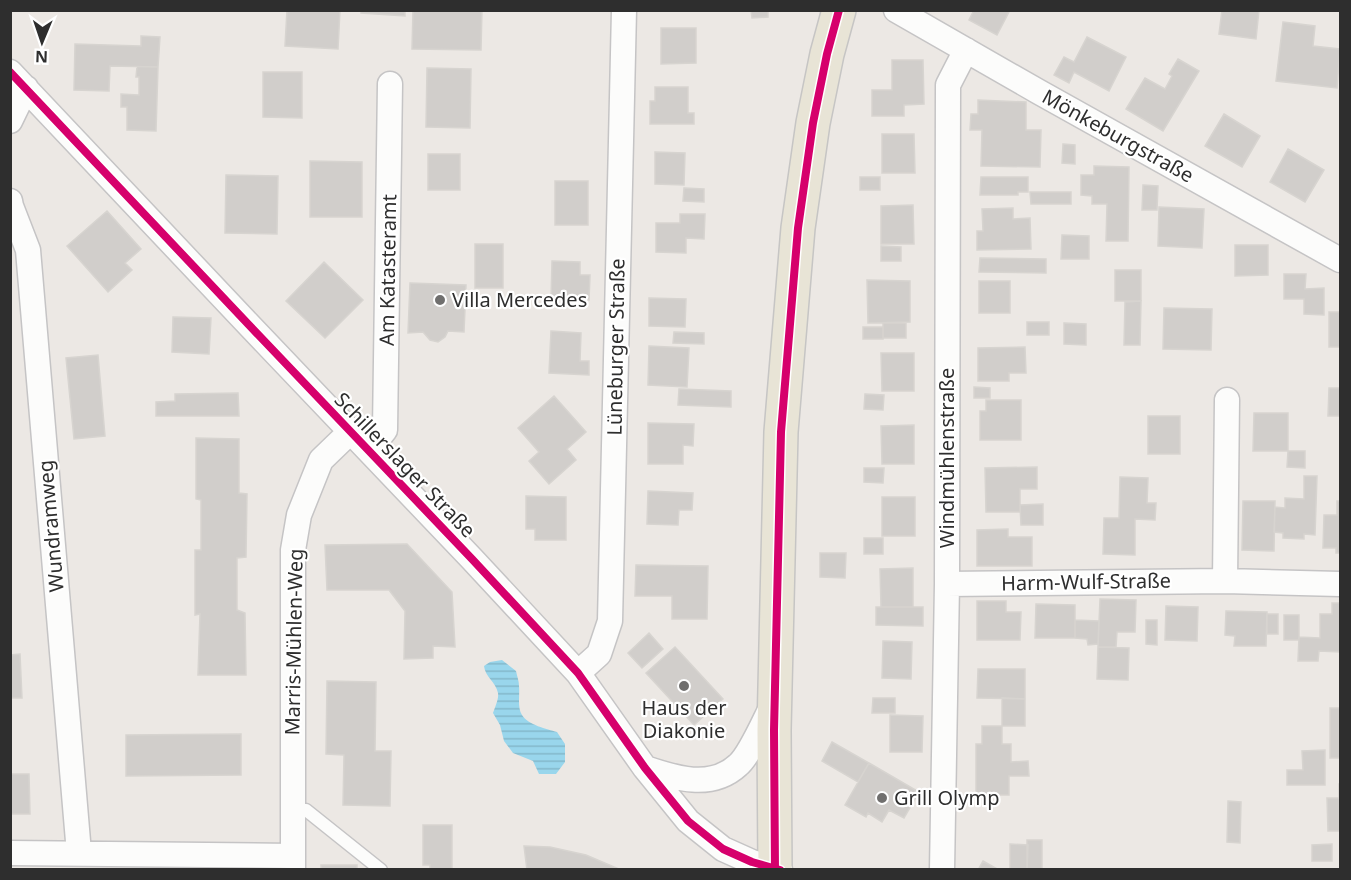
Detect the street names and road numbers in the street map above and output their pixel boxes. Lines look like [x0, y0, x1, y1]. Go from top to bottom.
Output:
street label: Mönkeburgstraße [1038, 83, 1199, 188]
street label: Am Katasteramt [373, 194, 402, 346]
street label: Lüneburger Straße [600, 258, 631, 436]
street label: Windmühlenstraße [933, 368, 960, 548]
street label: Schillerslager Straße [329, 386, 482, 543]
street label: Wundramweg [31, 459, 70, 593]
street label: Marris-Mühlen-Weg [278, 548, 309, 736]
street label: Harm-Wulf-Straße [1001, 567, 1171, 596]

